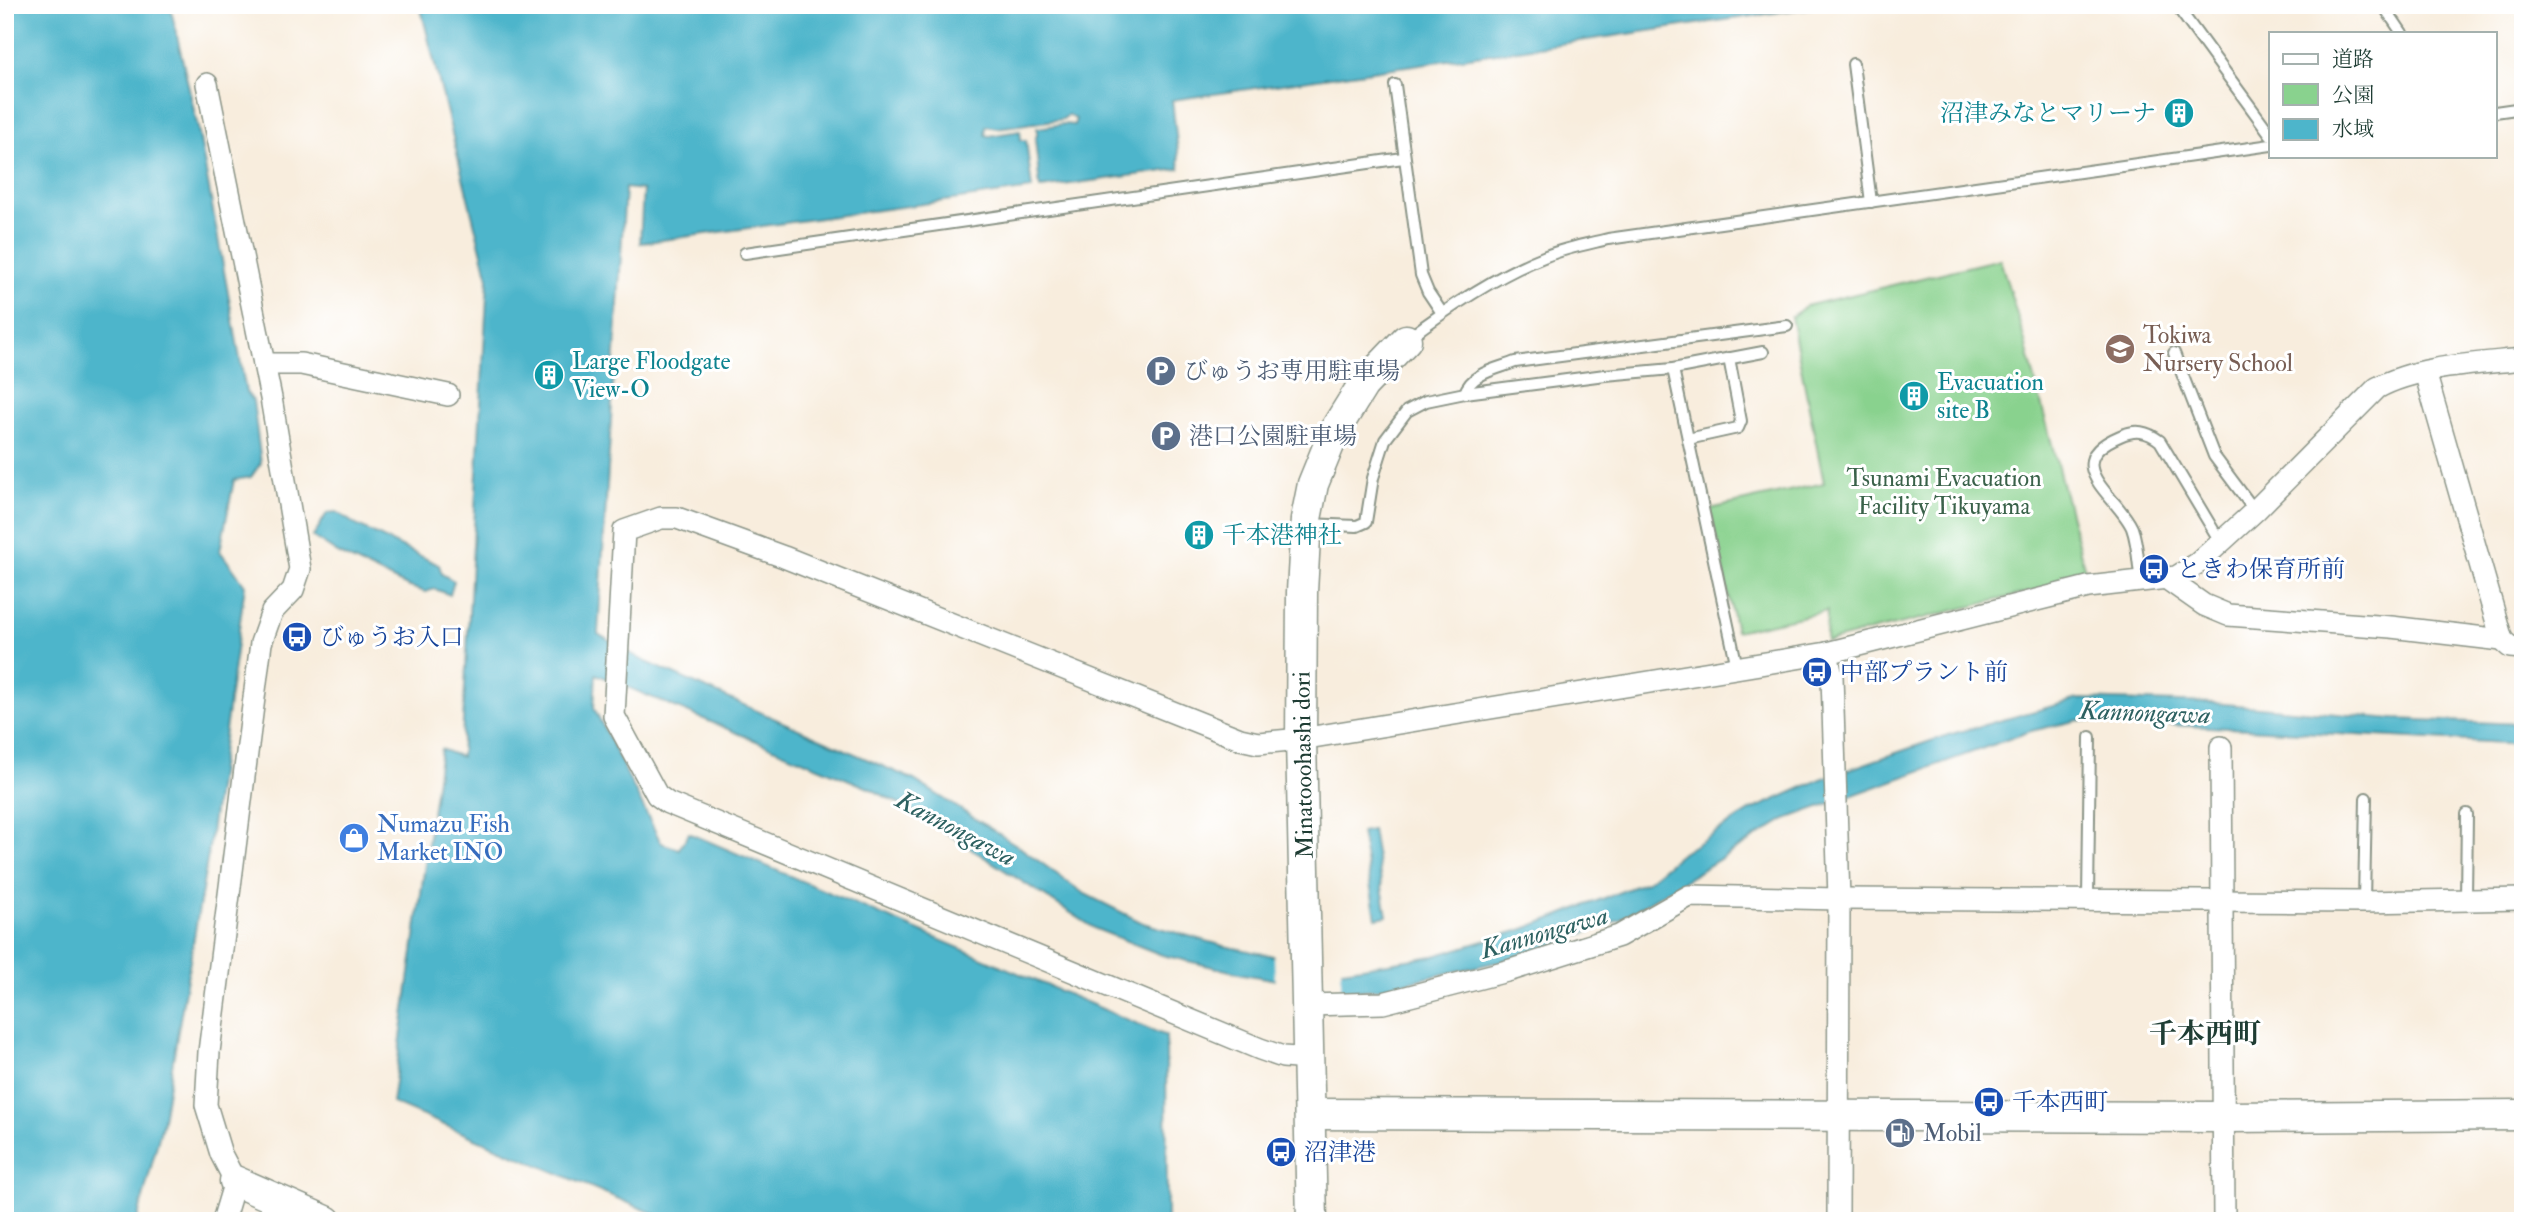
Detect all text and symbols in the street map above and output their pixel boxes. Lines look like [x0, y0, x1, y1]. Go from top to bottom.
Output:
legend [2269, 32, 2496, 158]
text: 道路 [2332, 46, 2374, 73]
text: 公園 [2332, 82, 2374, 109]
building icon: 沼津みなとマリーナ [2162, 96, 2196, 130]
place label: 沼津みなとマリーナ [1940, 98, 2156, 129]
text: 水域 [2332, 116, 2374, 143]
place label: Tokiwa Nursery School [2143, 320, 2293, 379]
school or university icon: Tokiwa Nursery School [2103, 332, 2137, 366]
place label: Large Floodgate View-O [572, 346, 731, 405]
parking icon: びゅうお専用駐車場 [1144, 354, 1178, 388]
place label: びゅうお専用駐車場 [1184, 356, 1400, 387]
building icon: Large Floodgate View-O [532, 358, 566, 392]
place label: Evacuation site B [1937, 367, 2044, 426]
building icon: Evacuation site B [1897, 379, 1931, 413]
parking icon: 港口公園駐車場 [1149, 419, 1183, 453]
place label: 港口公園駐車場 [1189, 421, 1357, 452]
park label: Tsunami Evacuation Facility Tikuyama [1846, 463, 2042, 522]
building icon: 千本港神社 [1182, 518, 1216, 552]
place label: 千本港神社 [1222, 520, 1342, 551]
bus stop icon: ときわ保育所前 [2137, 552, 2171, 586]
place label: ときわ保育所前 [2177, 554, 2345, 585]
bus stop icon: びゅうお入口 [280, 620, 314, 654]
place label: びゅうお入口 [320, 622, 464, 653]
bus stop icon: 中部プラント前 [1800, 655, 1834, 689]
place label: 中部プラント前 [1840, 657, 2008, 688]
street label: Minatooohashi dori [1286, 671, 1321, 859]
water label: Kannongawa [2077, 695, 2211, 731]
water label: Kannongawa [888, 783, 1021, 874]
place label: Numazu Fish Market INO [377, 809, 510, 868]
shop icon: Numazu Fish Market INO [337, 821, 371, 855]
water label: Kannongawa [1475, 900, 1612, 967]
district label: 千本西町 [2149, 1017, 2261, 1052]
bus stop icon: 千本西町 [1972, 1085, 2006, 1119]
place label: 千本西町 [2012, 1087, 2108, 1118]
fuel station icon: Mobil [1883, 1116, 1917, 1150]
place label: Mobil [1923, 1118, 1982, 1149]
bus stop icon: 沼津港 [1264, 1135, 1298, 1169]
place label: 沼津港 [1304, 1137, 1376, 1168]

